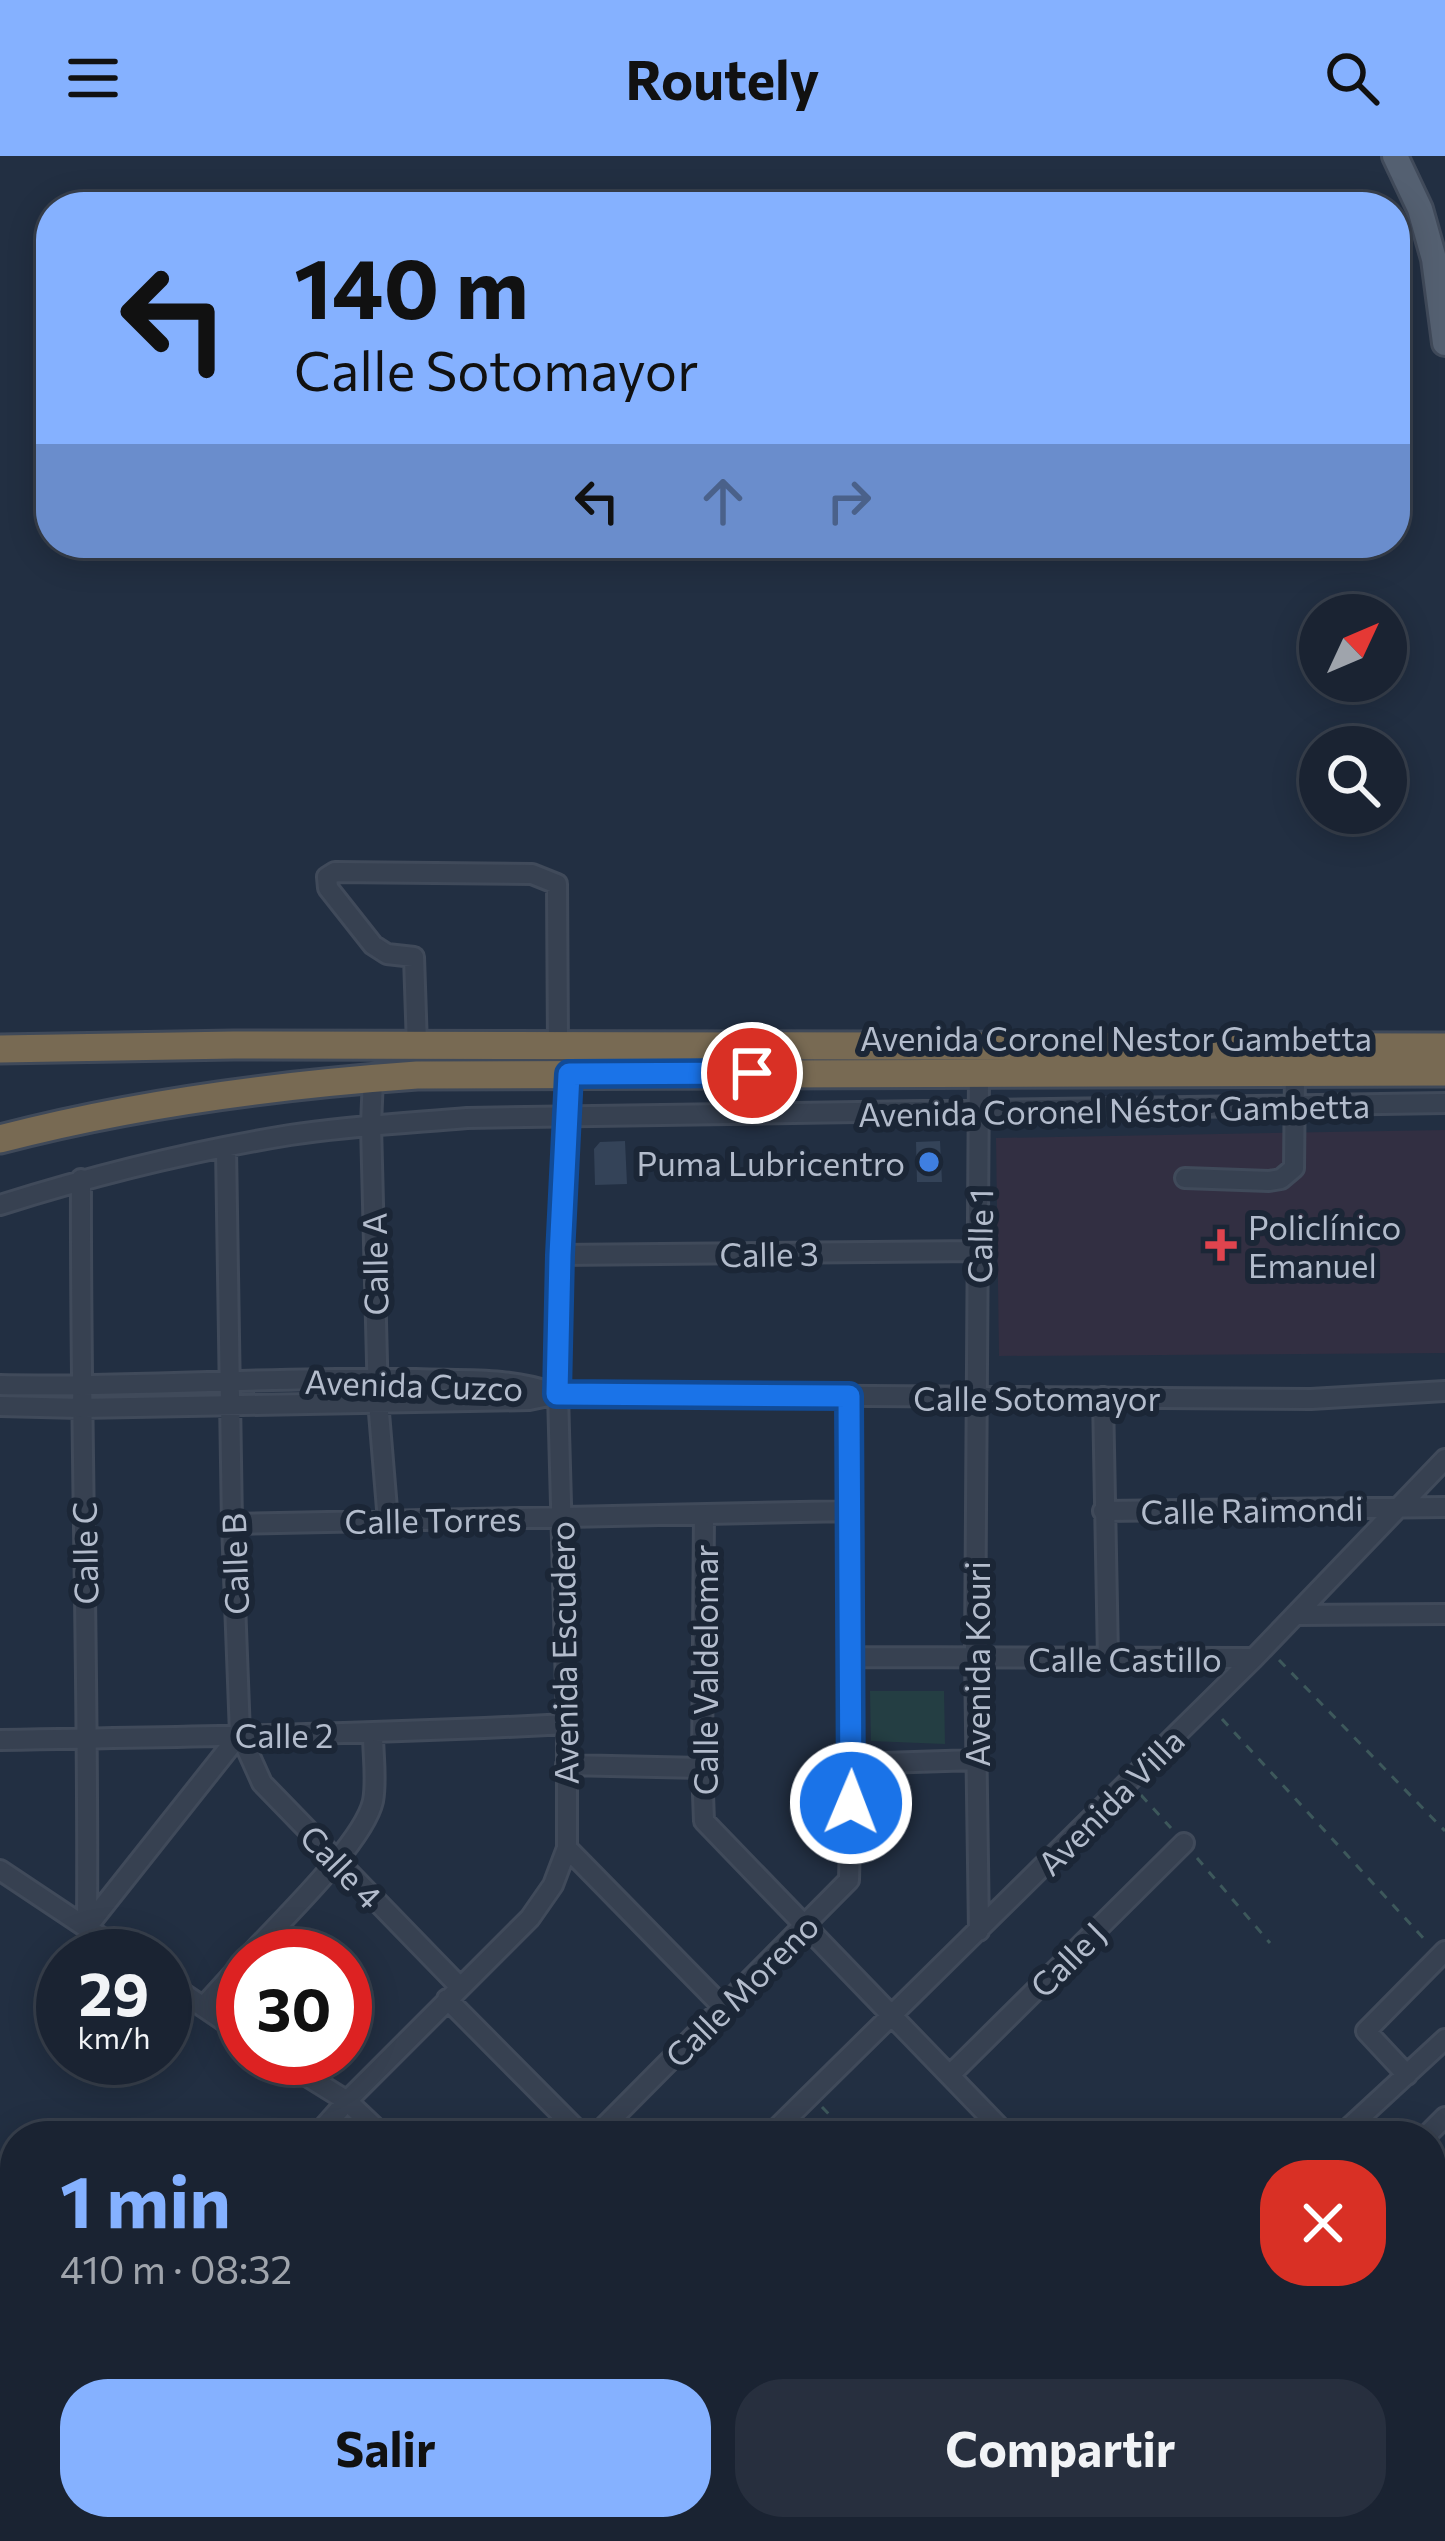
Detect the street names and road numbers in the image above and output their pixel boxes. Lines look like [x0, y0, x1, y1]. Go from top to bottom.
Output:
street label: Avenida Coronel Nestor Gambetta [860, 1017, 1372, 1058]
street label: Avenida Coronel Néstor Gambetta [858, 1084, 1370, 1134]
street label: Calle 1 [958, 1188, 1000, 1284]
street label: Calle A [353, 1212, 395, 1316]
street label: Calle 3 [719, 1232, 819, 1274]
street label: Avenida Cuzco [304, 1360, 524, 1408]
street label: Calle Sotomayor [913, 1377, 1161, 1418]
street label: Calle Raimondi [1140, 1487, 1364, 1531]
street label: Calle Torres [344, 1497, 522, 1541]
street label: Calle C [63, 1501, 105, 1605]
street label: Calle B [212, 1512, 256, 1616]
street label: Avenida Escudero [540, 1521, 586, 1785]
street label: Calle Valdelomar [684, 1545, 725, 1795]
street label: Avenida Kouri [956, 1561, 997, 1767]
street label: Calle Castillo [1028, 1638, 1222, 1679]
street label: Calle 2 [235, 1714, 333, 1755]
street label: Avenida Villa [1028, 1719, 1192, 1883]
street label: Calle 4 [292, 1816, 392, 1916]
street label: Calle Moreno [656, 1905, 826, 2075]
street label: Calle J [1021, 1913, 1113, 2005]

